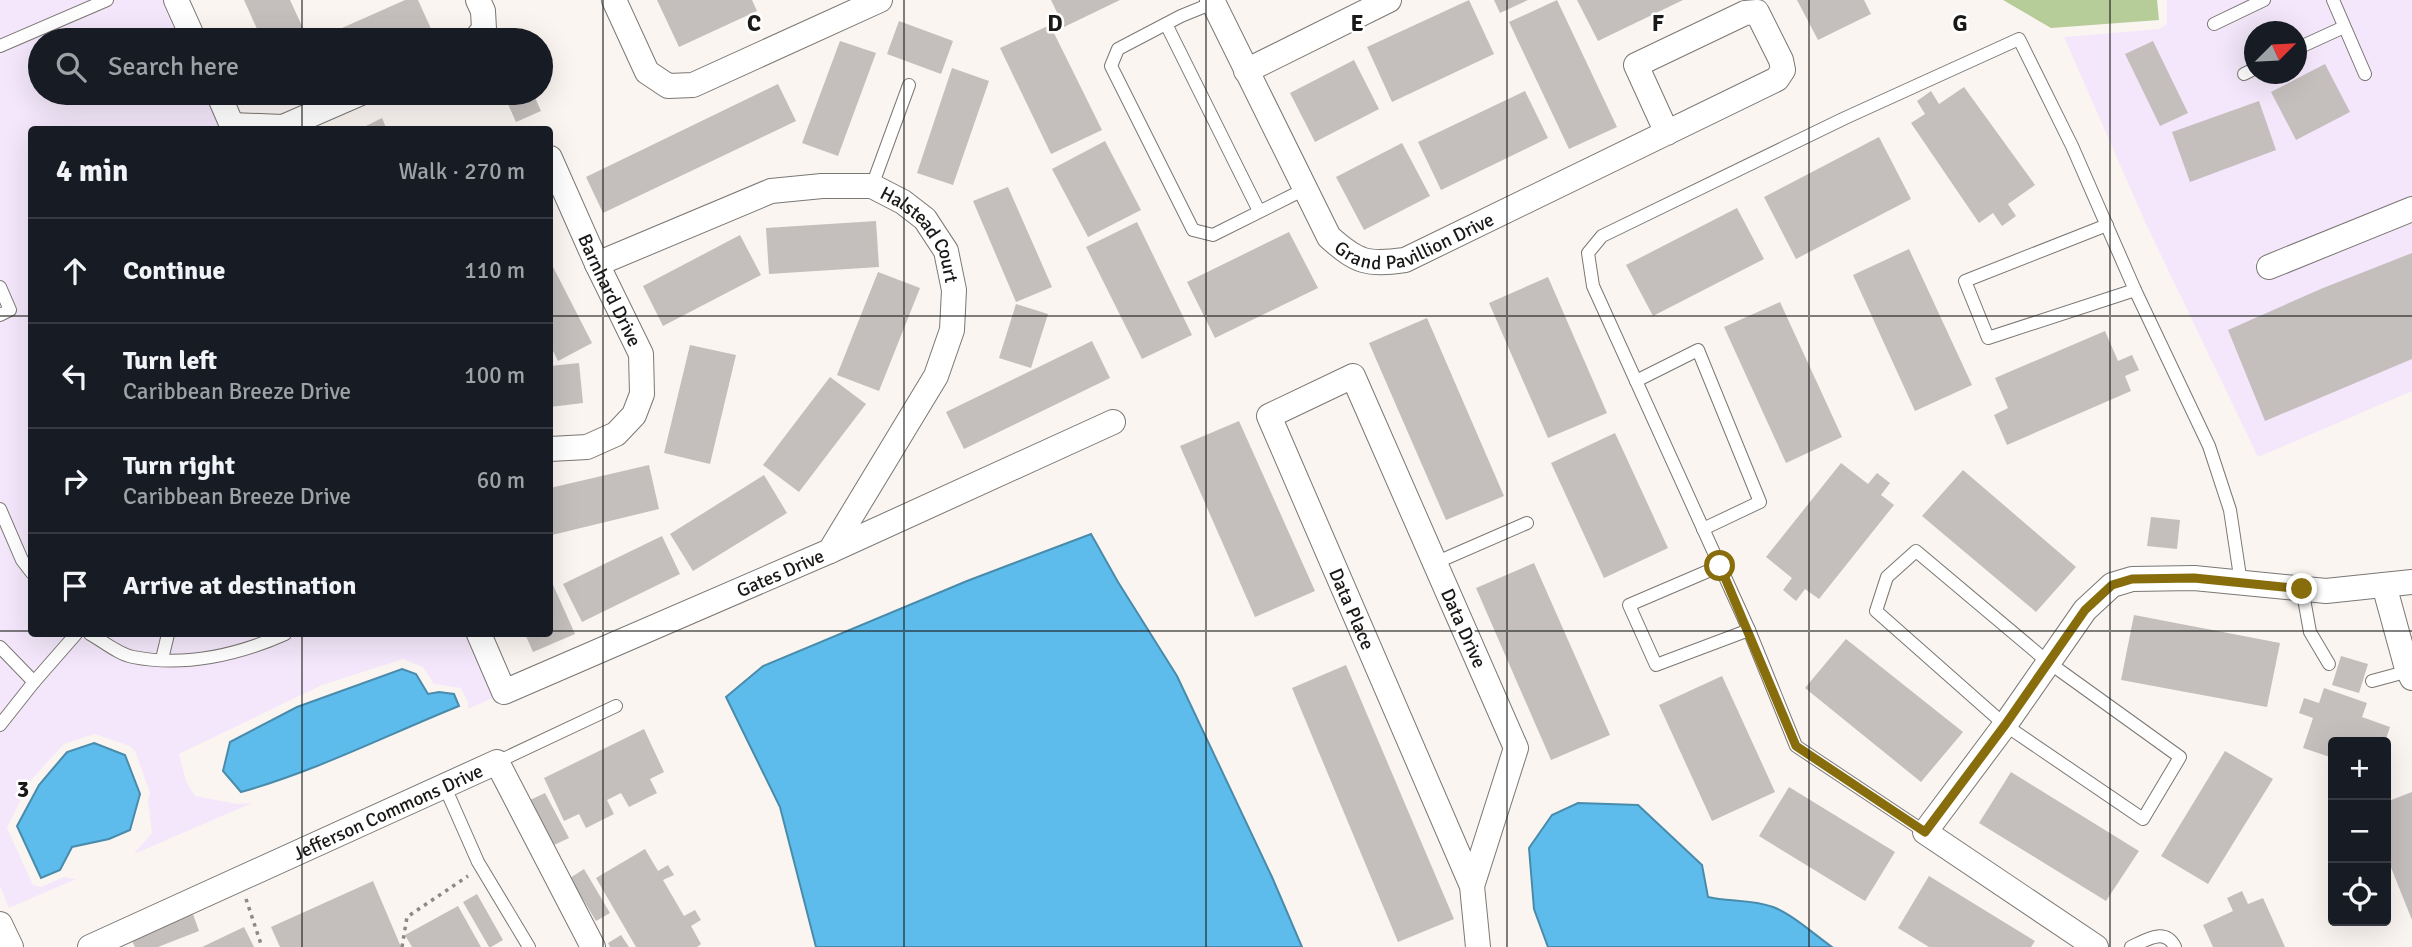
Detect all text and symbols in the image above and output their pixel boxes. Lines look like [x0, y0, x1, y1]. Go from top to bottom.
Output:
text: C [747, 9, 761, 38]
text: D [1047, 9, 1063, 38]
text: E [1350, 9, 1364, 38]
text: F [1652, 9, 1664, 38]
text: G [1952, 9, 1968, 38]
north arrow [2244, 21, 2307, 84]
search box [28, 28, 553, 105]
icon: search [52, 48, 90, 86]
text: Search here [108, 51, 239, 83]
text: 4 min [56, 153, 128, 190]
text: Walk · 270 m [399, 157, 525, 186]
street label: Halstead Court [876, 181, 963, 285]
street label: Grand Pavillion Drive [1329, 208, 1498, 275]
street label: Barnhard Drive [572, 230, 646, 351]
icon: ahead [56, 252, 94, 290]
text: Continue [123, 255, 225, 287]
text: 110 m [464, 256, 525, 285]
text: Turn left [123, 345, 217, 377]
icon: left [56, 357, 94, 395]
text: 100 m [464, 361, 525, 390]
text: Caribbean Breeze Drive [123, 377, 351, 406]
text: Turn right [123, 450, 235, 482]
icon: right [56, 462, 94, 500]
text: 60 m [477, 466, 525, 495]
text: Caribbean Breeze Drive [123, 482, 351, 511]
street label: Gates Drive [733, 544, 828, 603]
route start [1704, 550, 1735, 581]
street label: Data Place [1323, 565, 1379, 654]
icon: arrive [56, 567, 94, 605]
text: Arrive at destination [123, 570, 356, 602]
route end [2286, 573, 2317, 604]
street label: Data Drive [1435, 585, 1491, 672]
map controls [2328, 737, 2391, 926]
button: + [2328, 737, 2391, 800]
street label: Jefferson Commons Drive [289, 759, 487, 866]
text: 3 [17, 775, 29, 804]
button: − [2328, 800, 2391, 863]
button: locate [2328, 863, 2391, 926]

